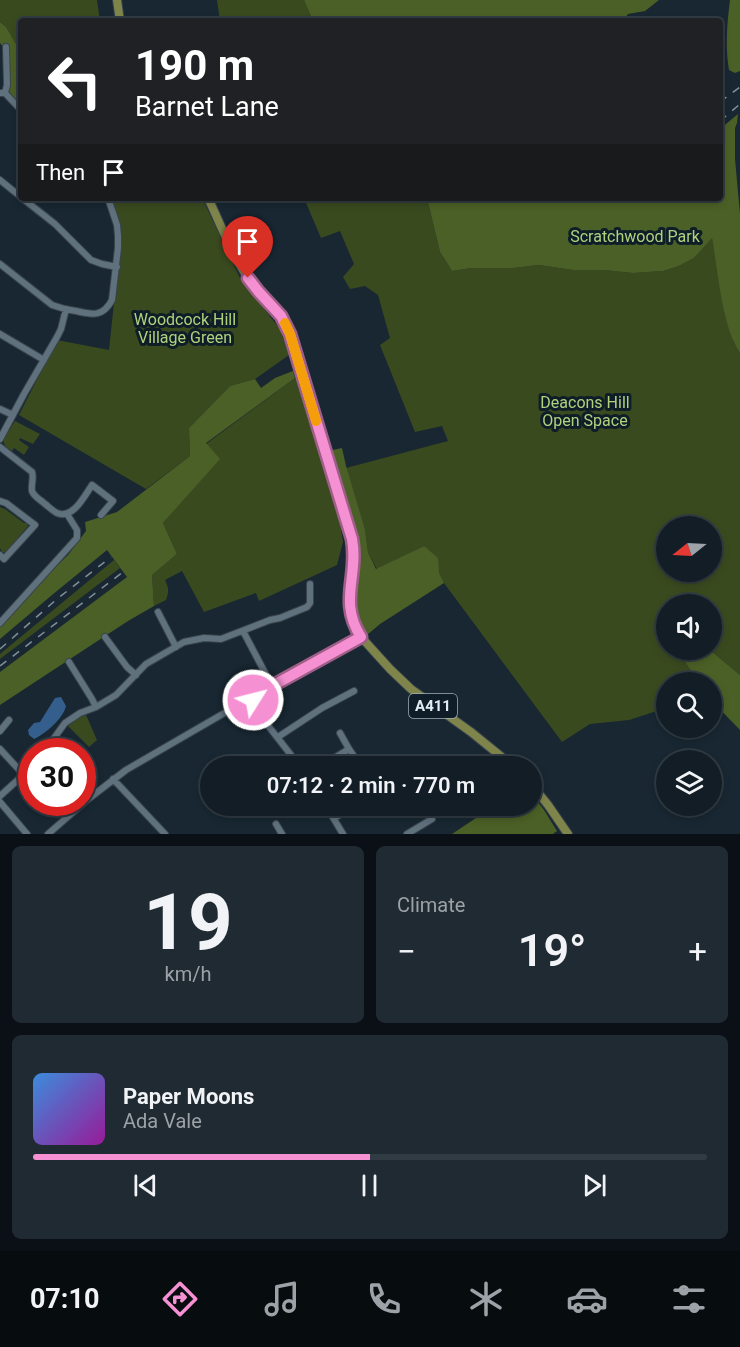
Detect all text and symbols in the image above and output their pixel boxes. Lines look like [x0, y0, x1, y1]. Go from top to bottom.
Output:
text: 190 m [135, 41, 254, 90]
icon: left [36, 42, 114, 120]
text: Barnet Lane [135, 91, 279, 123]
icon: arrive [97, 156, 130, 189]
text: Then [36, 160, 85, 185]
pin [222, 216, 273, 278]
icon: arrive [231, 225, 264, 258]
park label: Scratchwood Park [570, 227, 701, 246]
park label: Woodcock Hill Village Green [134, 310, 236, 347]
park label: Deacons Hill Open Space [540, 393, 630, 430]
north arrow [656, 516, 722, 582]
map controls [656, 516, 722, 816]
button: sound [656, 594, 722, 660]
position arrow [221, 668, 285, 732]
button: search [656, 672, 722, 738]
road number: A411 [409, 694, 457, 718]
speed limit sign: 30 [18, 738, 96, 816]
button: layers [656, 750, 722, 816]
text: 07:12 · 2 min · 770 m [267, 773, 475, 798]
text: 19 [143, 877, 233, 968]
text: Climate [397, 893, 465, 917]
text: 19° [518, 924, 586, 977]
text: − [397, 932, 416, 971]
text: + [688, 932, 707, 971]
text: km/h [165, 962, 211, 986]
text: Paper Moons [123, 1084, 254, 1109]
text: Ada Vale [123, 1109, 202, 1133]
icon: previous [129, 1169, 162, 1202]
icon: pause [353, 1169, 386, 1202]
icon: next [578, 1169, 611, 1202]
icon: directions [159, 1278, 201, 1320]
icon: music [261, 1278, 303, 1320]
icon: phone [363, 1278, 405, 1320]
icon: climate [465, 1278, 507, 1320]
icon: car [566, 1278, 608, 1320]
icon: filters [668, 1278, 710, 1320]
text: 07:10 [30, 1283, 99, 1315]

